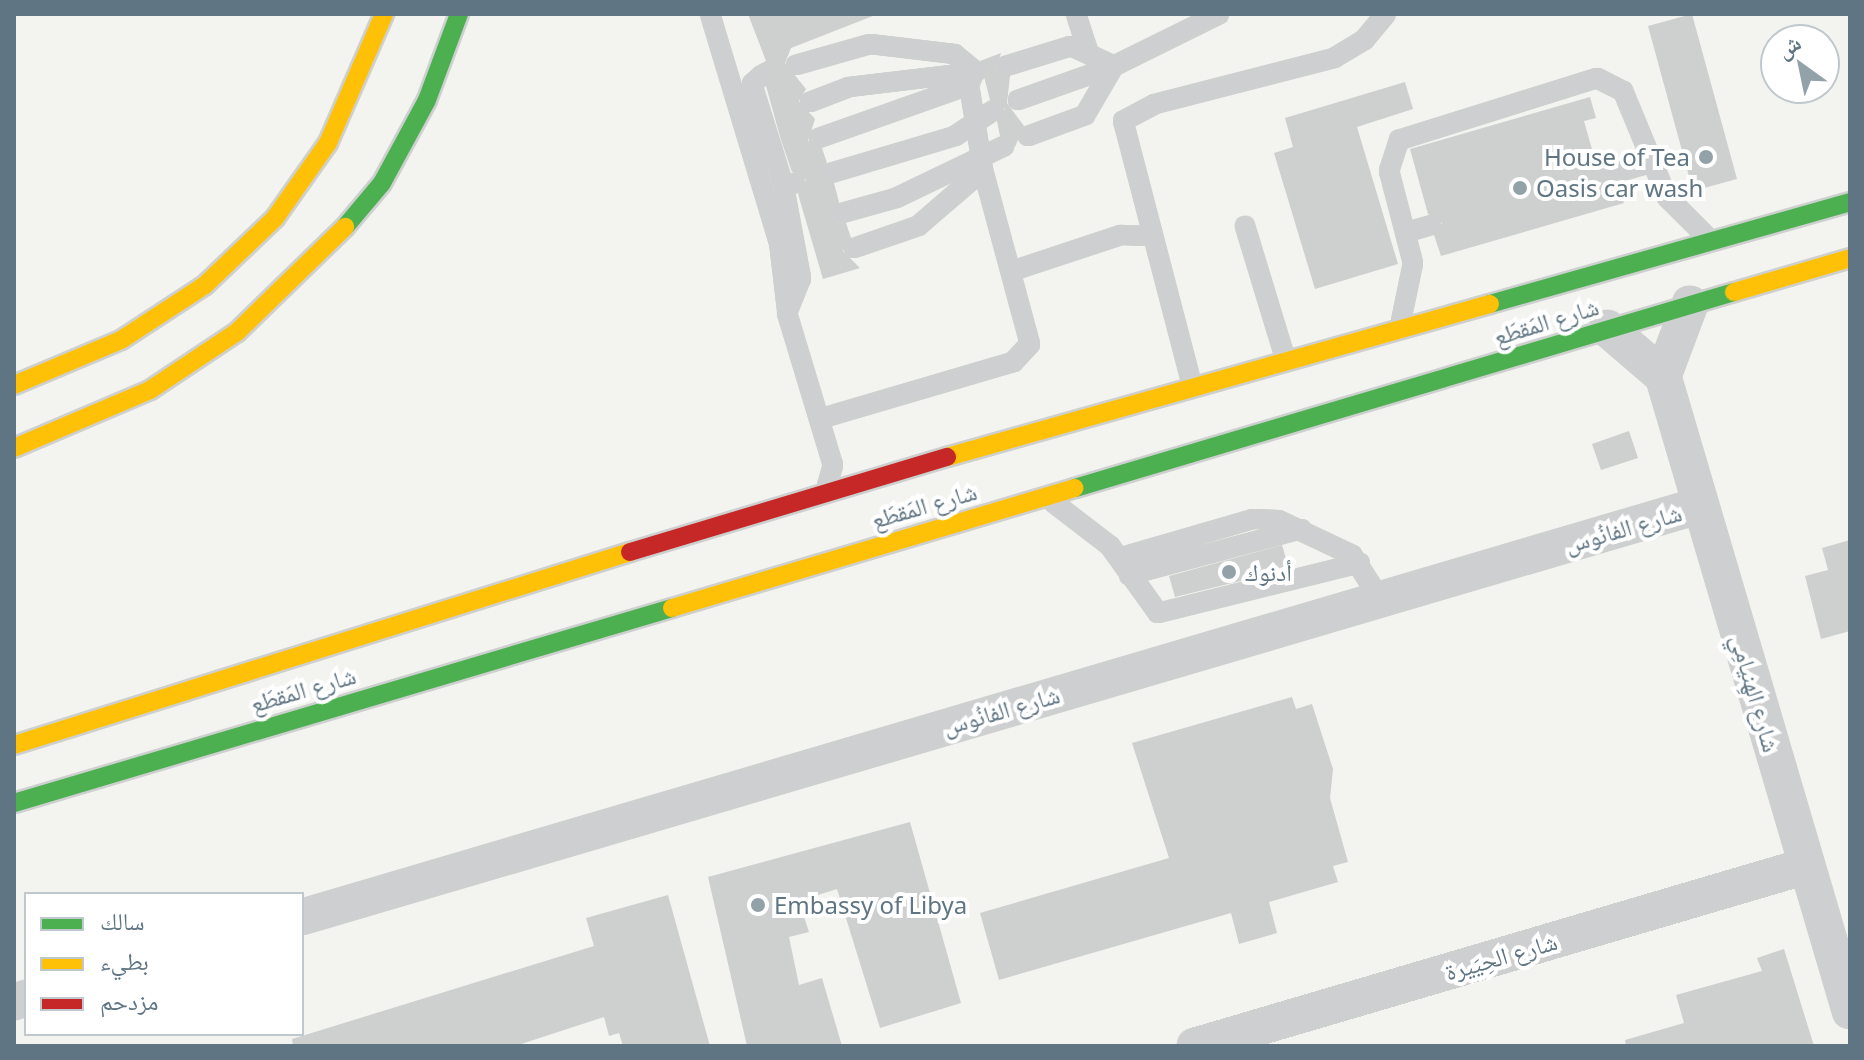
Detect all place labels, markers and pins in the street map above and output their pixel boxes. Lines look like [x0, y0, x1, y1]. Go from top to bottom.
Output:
place label: House of Tea [1544, 143, 1690, 171]
marker: House of Tea [1697, 148, 1715, 166]
place label: Oasis car wash [1536, 174, 1703, 202]
marker: Oasis car wash [1511, 179, 1529, 197]
place label: أدنوك [1245, 558, 1292, 586]
marker: أدنوك [1220, 563, 1238, 581]
place label: Embassy of Libya [774, 891, 967, 919]
marker: Embassy of Libya [749, 896, 767, 914]

